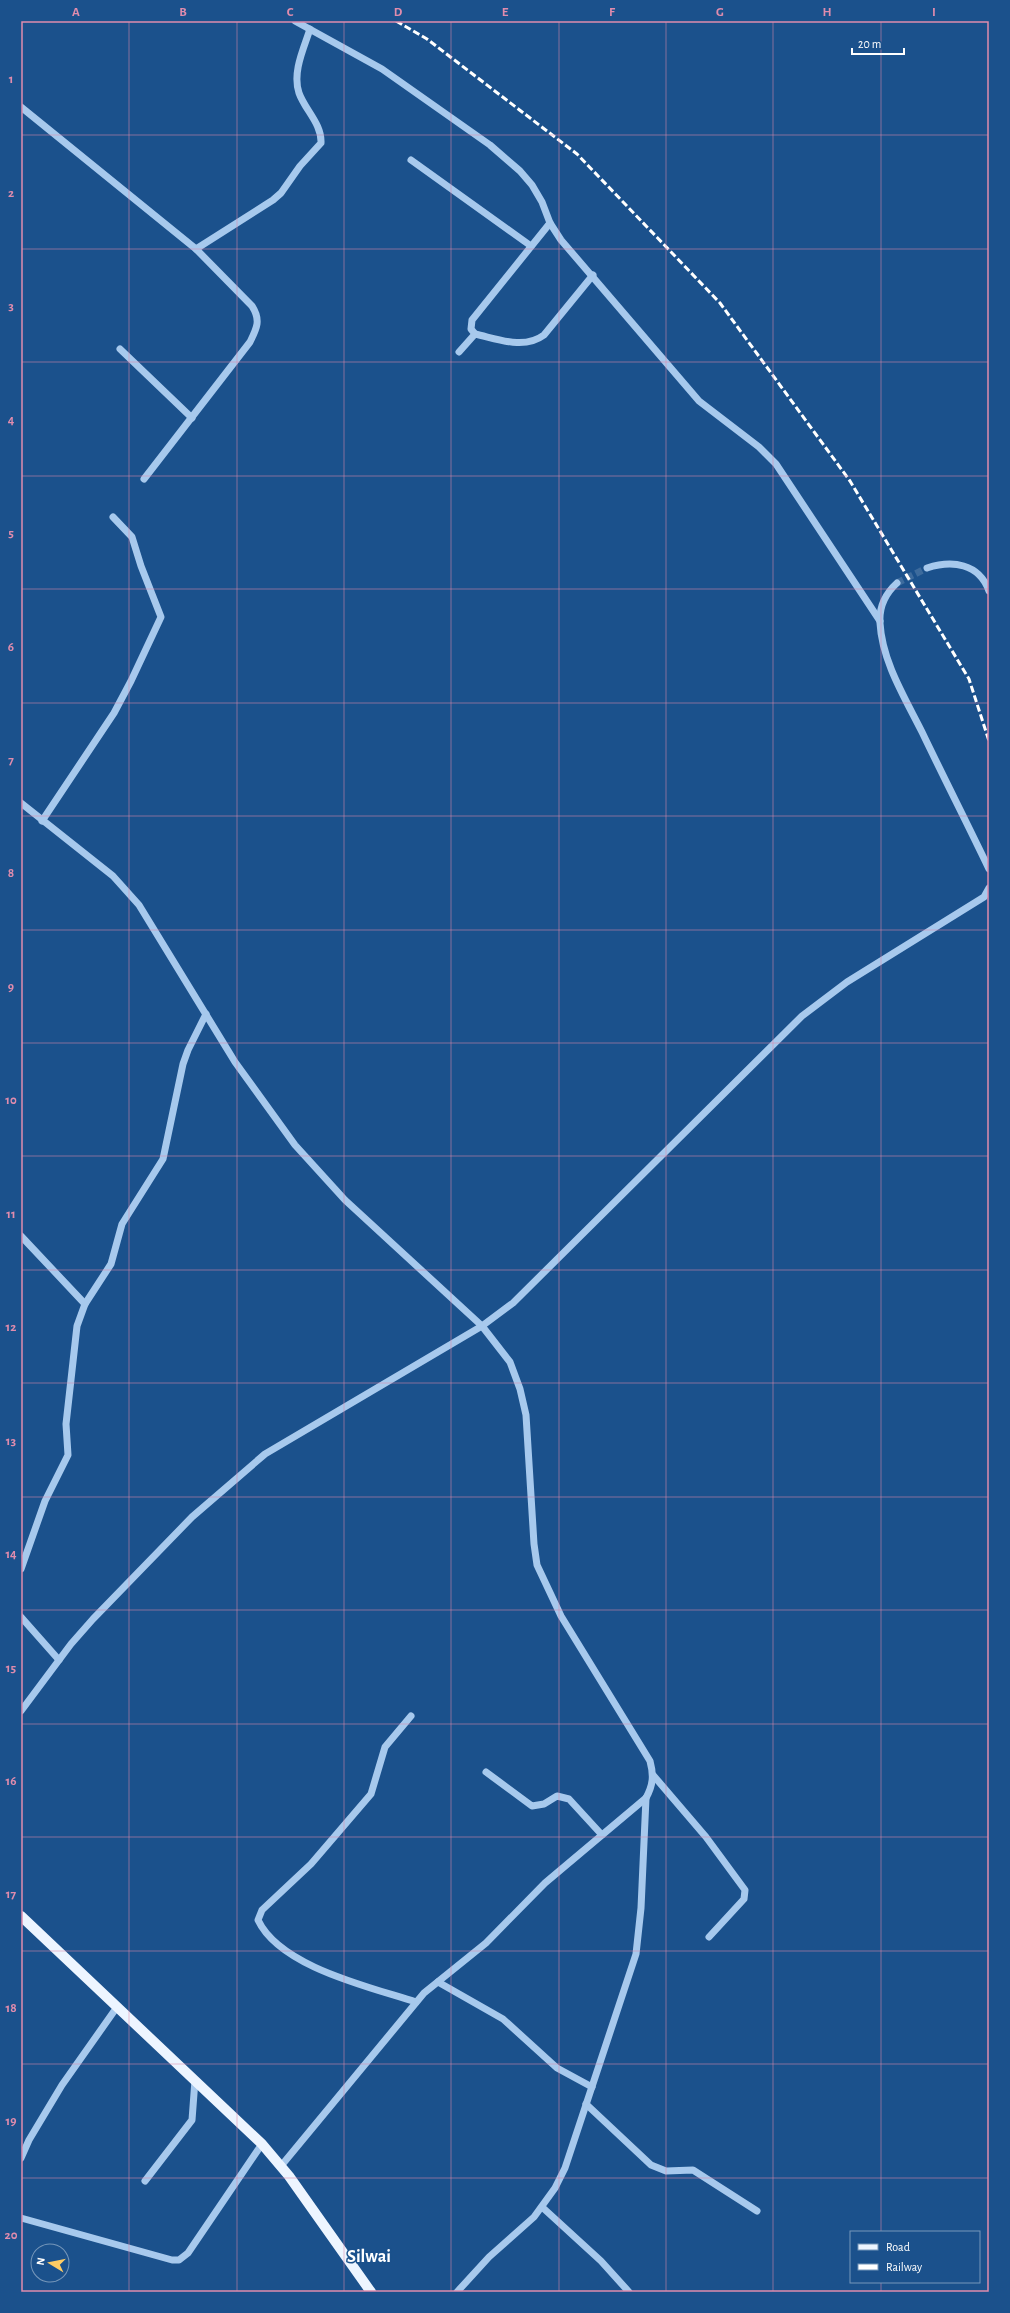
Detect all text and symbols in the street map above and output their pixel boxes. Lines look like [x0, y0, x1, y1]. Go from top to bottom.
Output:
text: A [72, 6, 80, 19]
text: B [179, 6, 187, 19]
text: C [287, 6, 294, 19]
text: D [394, 6, 403, 19]
text: E [502, 6, 509, 19]
text: F [609, 6, 616, 19]
text: G [716, 6, 724, 19]
text: H [822, 6, 832, 19]
text: I [932, 6, 936, 19]
scale bar [852, 30, 904, 56]
text: 20 m [858, 38, 881, 50]
text: 1 [9, 73, 13, 86]
text: 2 [8, 187, 14, 200]
text: 3 [8, 300, 14, 313]
text: 4 [8, 414, 15, 427]
text: 5 [8, 527, 14, 540]
text: 6 [8, 641, 14, 654]
text: 7 [8, 754, 14, 767]
text: 8 [8, 867, 14, 880]
text: 9 [8, 981, 14, 994]
text: 10 [5, 1094, 17, 1107]
text: 11 [6, 1208, 16, 1221]
text: 12 [6, 1321, 16, 1334]
text: 13 [6, 1435, 17, 1448]
text: 14 [5, 1548, 17, 1561]
text: 15 [6, 1662, 17, 1675]
text: 16 [6, 1775, 16, 1788]
text: 17 [6, 1888, 17, 1901]
text: 18 [5, 2002, 17, 2015]
text: 19 [6, 2115, 16, 2128]
text: 20 [5, 2229, 18, 2242]
legend [850, 2231, 980, 2283]
text: Road [886, 2241, 910, 2253]
north arrow [30, 2243, 70, 2283]
district label: Silwai [347, 2248, 391, 2266]
text: N [35, 2257, 47, 2266]
text: Railway [886, 2261, 922, 2274]

